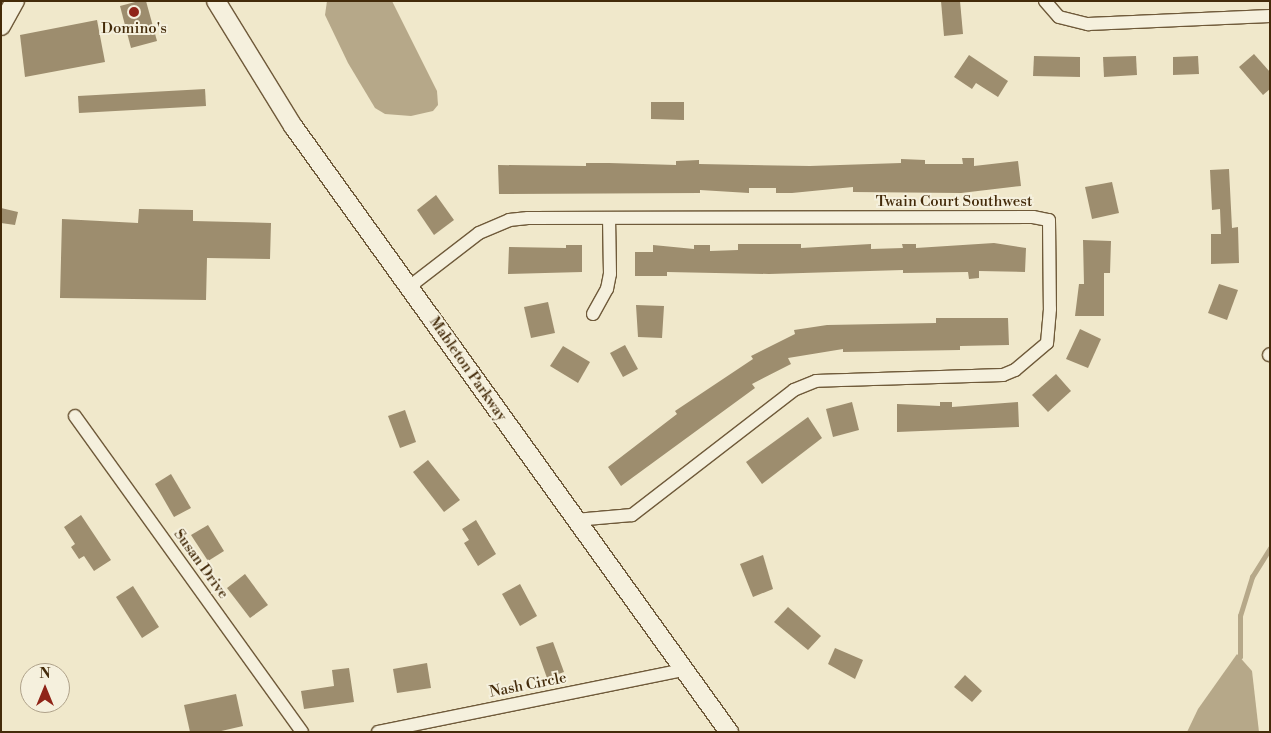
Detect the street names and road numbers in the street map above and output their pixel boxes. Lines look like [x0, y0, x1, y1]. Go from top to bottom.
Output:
street label: Twain Court Southwest [876, 193, 1032, 211]
street label: Mableton Parkway [425, 313, 511, 425]
street label: Susan Drive [170, 526, 232, 602]
street label: Nash Circle [488, 669, 568, 701]

